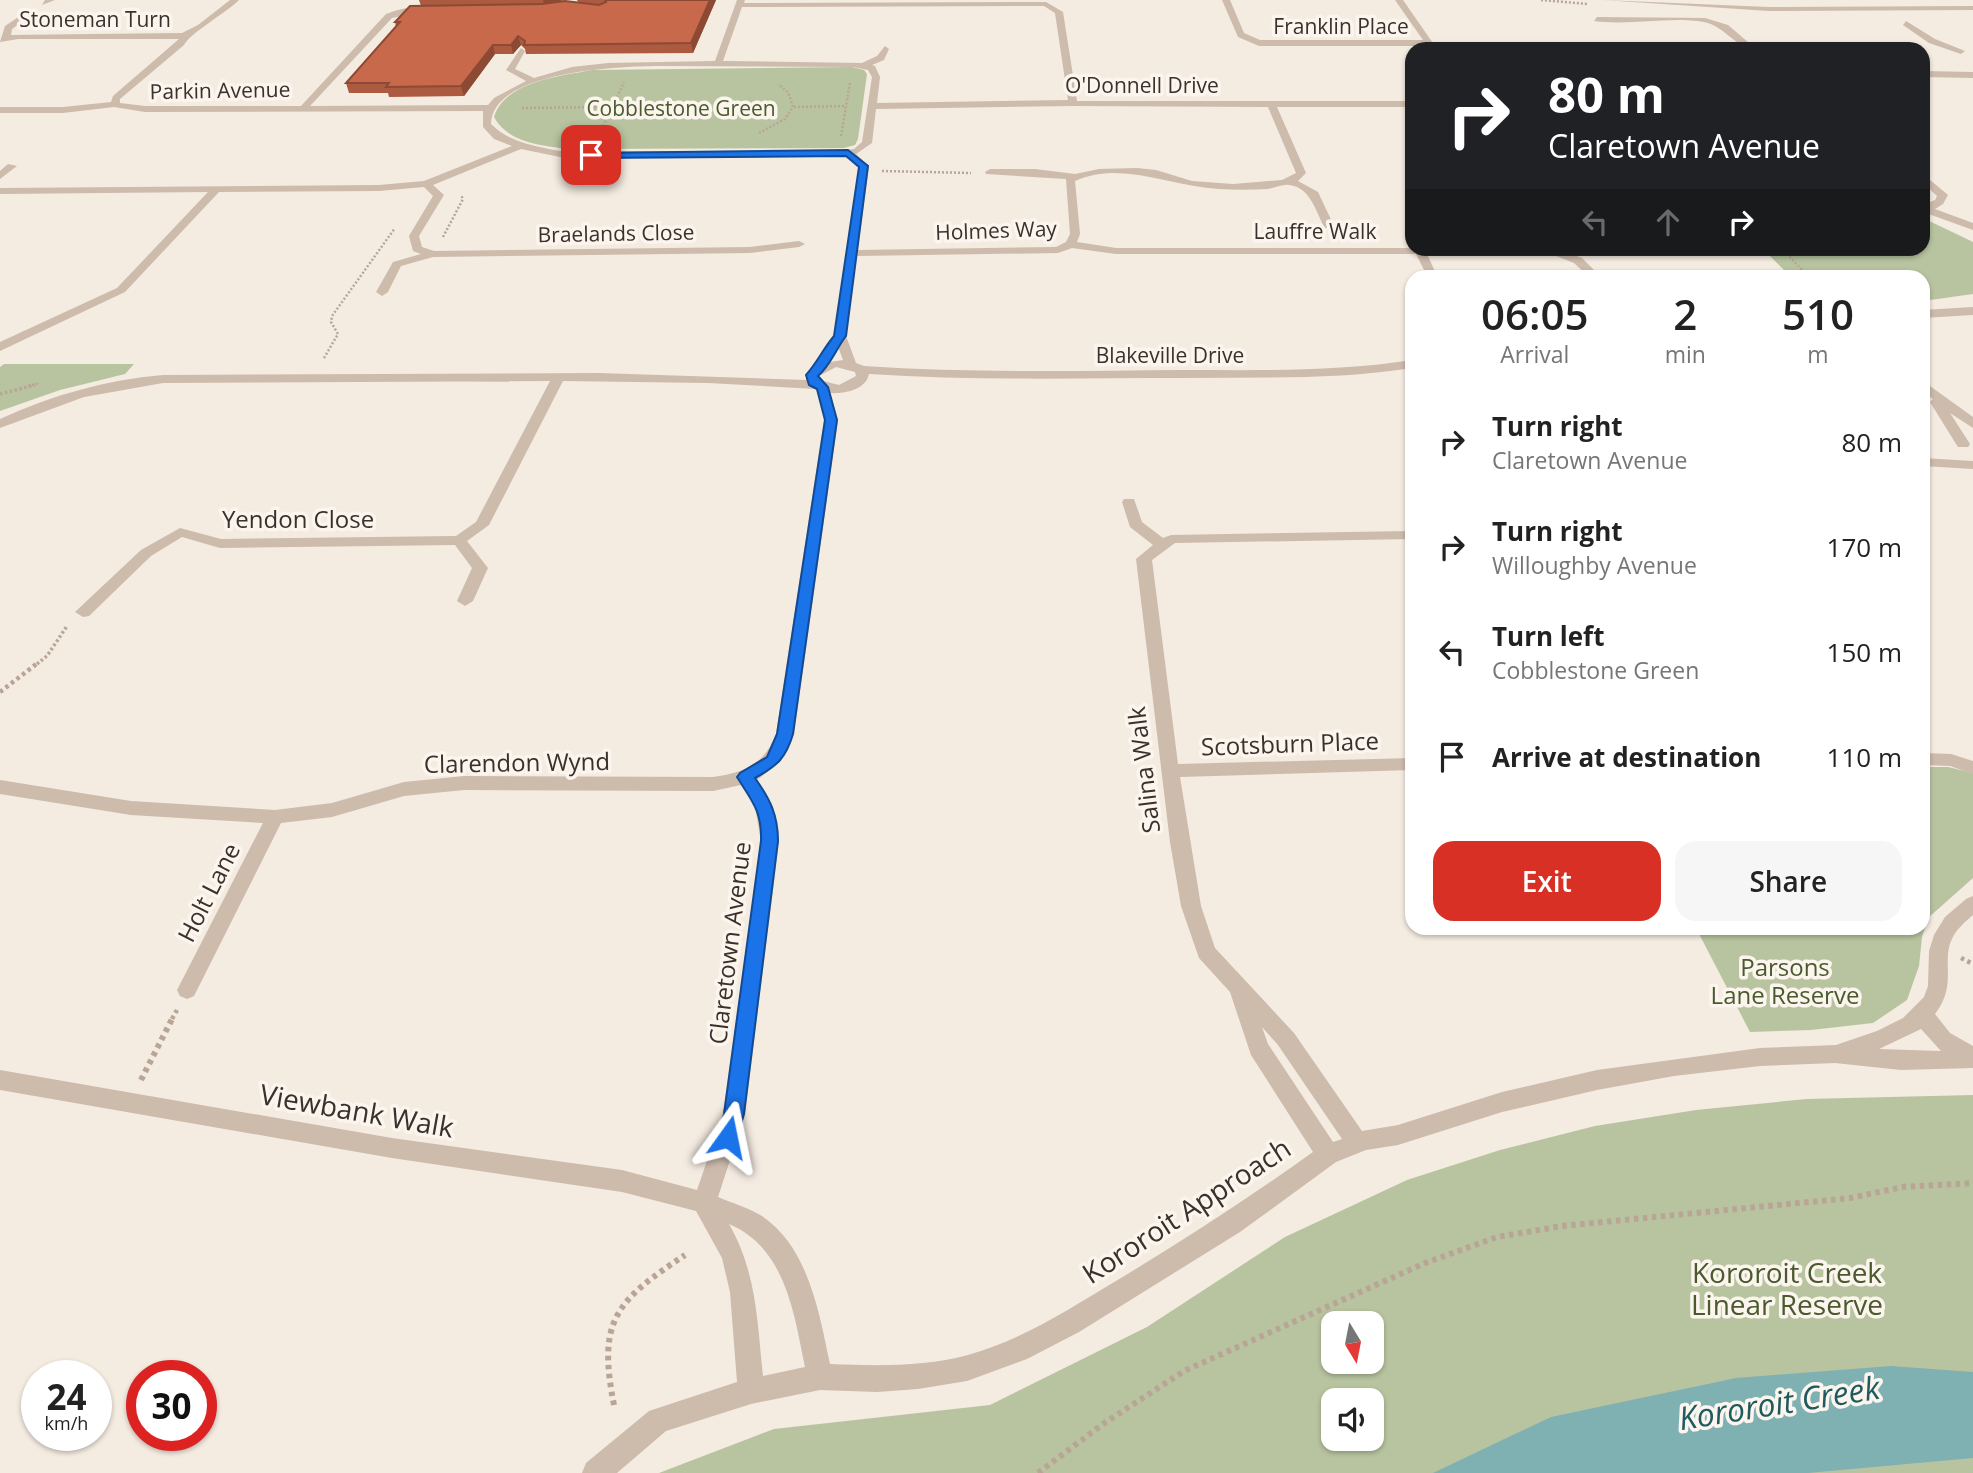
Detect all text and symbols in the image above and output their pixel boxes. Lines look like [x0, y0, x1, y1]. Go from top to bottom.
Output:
street label: Stoneman Turn [19, 5, 171, 33]
street label: Franklin Place [1273, 12, 1409, 40]
text: 80 m [1548, 61, 1665, 127]
icon: right [1433, 70, 1524, 161]
street label: O'Donnell Drive [1065, 71, 1219, 99]
street label: Parkin Avenue [149, 75, 291, 105]
park label: Cobblestone Green [586, 94, 776, 122]
text: Claretown Avenue [1548, 124, 1820, 167]
pin [561, 125, 621, 185]
icon: arrive [572, 136, 610, 174]
icon: left [1576, 203, 1614, 241]
icon: ahead [1649, 203, 1687, 241]
icon: right [1722, 203, 1760, 241]
street label: Holmes Way [935, 214, 1058, 246]
street label: Lauffre Walk [1254, 217, 1376, 245]
street label: Braelands Close [537, 218, 695, 248]
text: 06:05 [1481, 285, 1589, 342]
text: 2 [1673, 285, 1697, 342]
text: 510 [1782, 285, 1854, 342]
text: Arrival [1500, 338, 1569, 370]
text: min [1665, 338, 1706, 370]
text: m [1807, 338, 1829, 370]
street label: Blakeville Drive [1096, 341, 1244, 369]
text: Turn right [1492, 408, 1623, 444]
icon: right [1433, 423, 1471, 461]
text: 80 m [1841, 424, 1902, 460]
text: Claretown Avenue [1492, 444, 1687, 476]
street label: Yendon Close [222, 502, 374, 535]
text: Turn right [1492, 513, 1623, 549]
icon: right [1433, 528, 1471, 566]
text: 170 m [1827, 529, 1902, 565]
text: Willoughby Avenue [1492, 549, 1697, 581]
text: Turn left [1492, 618, 1604, 654]
icon: left [1433, 633, 1471, 671]
text: 150 m [1827, 634, 1902, 670]
text: Cobblestone Green [1492, 654, 1699, 686]
street label: Salina Walk [1119, 705, 1167, 835]
street label: Scotsburn Place [1200, 723, 1380, 763]
icon: arrive [1433, 738, 1471, 776]
text: Arrive at destination [1492, 739, 1761, 775]
text: 110 m [1827, 739, 1902, 775]
street label: Clarendon Wynd [424, 744, 610, 780]
street label: Holt Lane [169, 837, 247, 947]
street label: Claretown Avenue [700, 840, 758, 1046]
button: Exit [1433, 841, 1661, 921]
button: Share [1675, 841, 1902, 921]
park label: Parsons Lane Reserve [1711, 950, 1859, 1011]
street label: Viewbank Walk [257, 1074, 457, 1146]
position arrow [691, 1100, 765, 1174]
street label: Kororoit Approach [1074, 1128, 1298, 1292]
park label: Kororoit Creek Linear Reserve [1691, 1253, 1883, 1323]
north arrow [1321, 1311, 1384, 1374]
map controls [1321, 1311, 1384, 1451]
speed limit sign: 30 [126, 1360, 217, 1451]
water label: Kororoit Creek [1675, 1365, 1884, 1439]
text: 24 [46, 1373, 87, 1420]
button: sound [1321, 1388, 1384, 1451]
text: km/h [45, 1411, 88, 1435]

